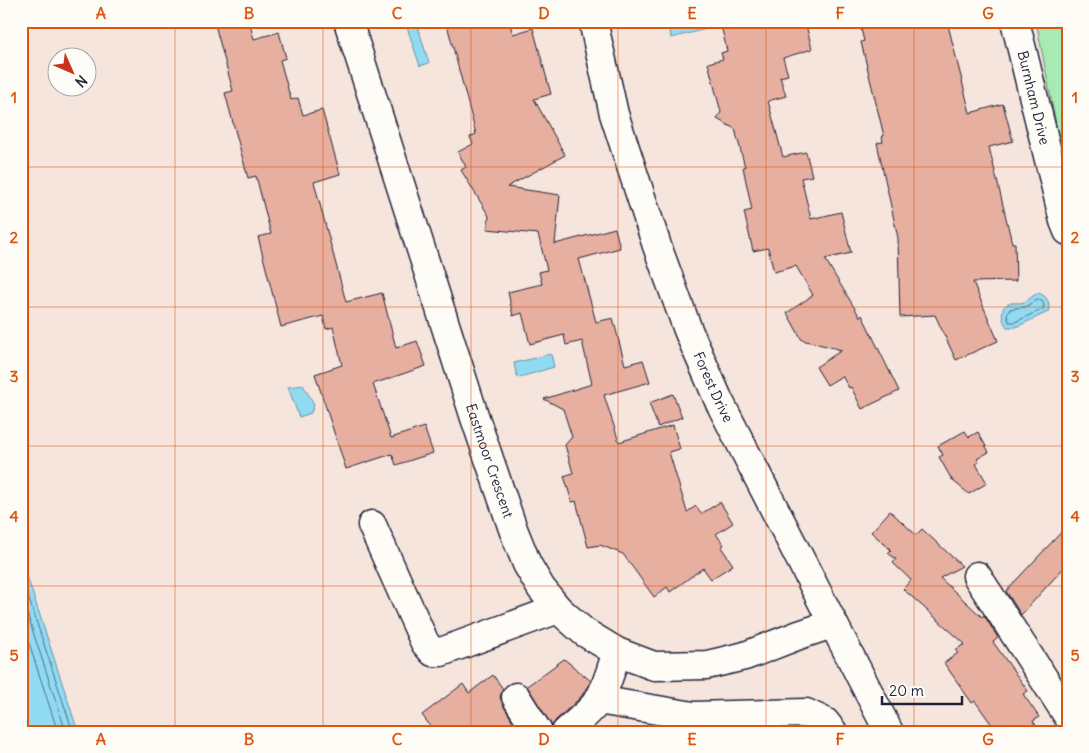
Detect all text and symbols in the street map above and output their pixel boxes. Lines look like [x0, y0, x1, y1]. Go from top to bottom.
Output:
text: A [96, 3, 106, 23]
text: B [244, 3, 255, 23]
text: C [392, 3, 403, 23]
text: D [538, 3, 550, 23]
text: E [687, 3, 697, 23]
text: F [835, 3, 845, 23]
text: G [982, 3, 994, 23]
north arrow [48, 48, 98, 98]
street label: Burnham Drive [1014, 49, 1054, 147]
text: N [71, 71, 91, 91]
text: 1 [11, 87, 17, 107]
text: 1 [1072, 87, 1078, 107]
text: 2 [10, 227, 19, 247]
text: 2 [1071, 227, 1080, 247]
street label: Forest Drive [690, 349, 737, 425]
text: 3 [9, 366, 19, 386]
text: 3 [1070, 366, 1080, 386]
street label: Eastmoor Crescent [462, 401, 518, 521]
text: 4 [9, 506, 19, 526]
text: 4 [1070, 506, 1080, 526]
text: 5 [9, 645, 19, 665]
text: 5 [1070, 645, 1080, 665]
scale bar [882, 673, 962, 705]
text: 20 m [889, 681, 924, 700]
text: A [96, 729, 106, 749]
text: B [244, 729, 255, 749]
text: C [392, 729, 403, 749]
text: D [538, 729, 550, 749]
text: E [687, 729, 697, 749]
text: F [835, 729, 845, 749]
text: G [982, 729, 994, 749]

